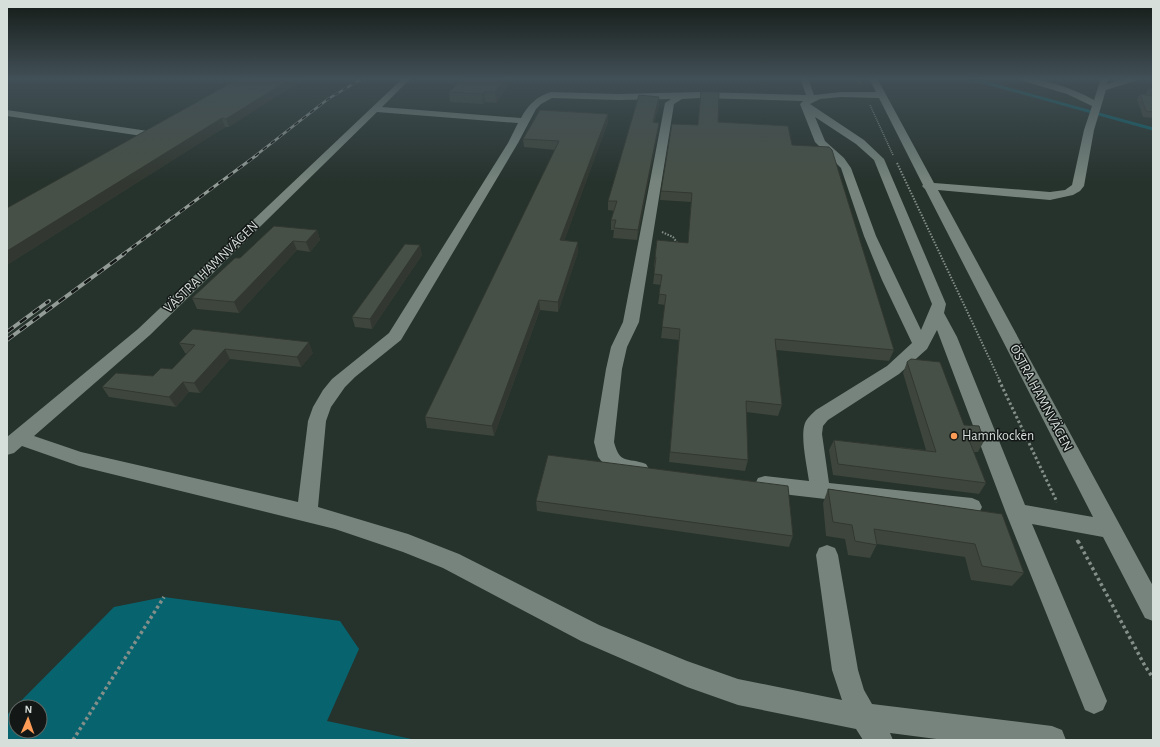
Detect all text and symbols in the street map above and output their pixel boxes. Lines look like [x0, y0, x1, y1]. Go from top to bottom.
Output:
street label: VÄSTRA HAMNVÄGEN [160, 217, 261, 316]
street label: ÖSTRA HAMNVÄGEN [1007, 341, 1078, 454]
place label: Hamnkocken [962, 429, 1034, 443]
marker: Hamnkocken [949, 431, 959, 441]
north arrow [8, 699, 48, 739]
text: N [24, 704, 32, 715]

